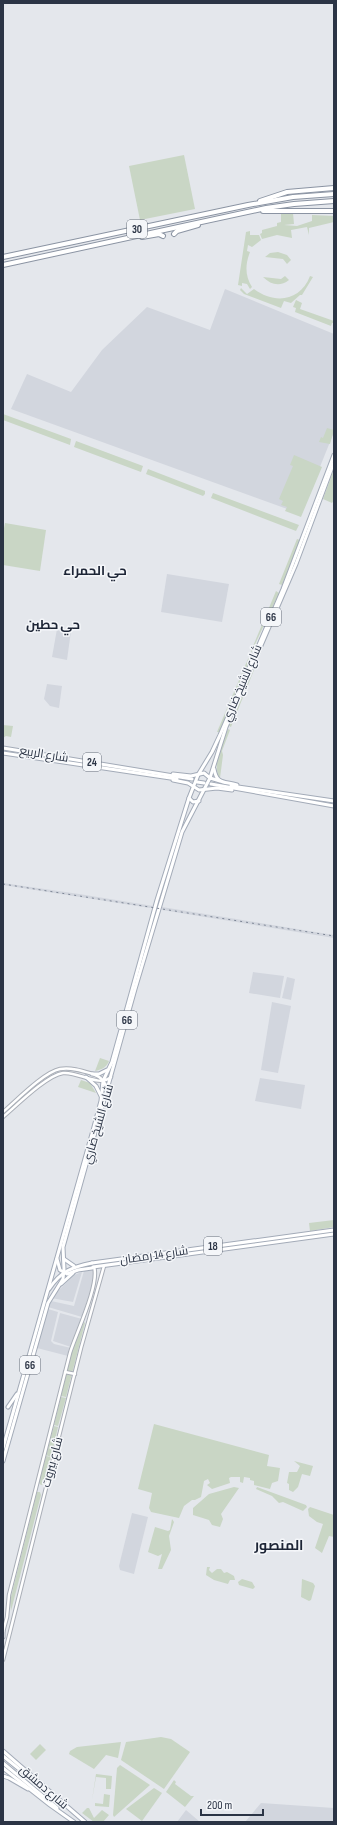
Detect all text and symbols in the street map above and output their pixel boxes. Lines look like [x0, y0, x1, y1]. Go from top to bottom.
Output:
road number: 30 [127, 220, 147, 238]
district label: حي الحمراء [63, 563, 127, 582]
road number: 66 [261, 608, 281, 626]
district label: حي حطين [26, 617, 80, 636]
street label: شارع الشيخ ضاري [219, 642, 267, 725]
street label: شارع الربيع [18, 743, 70, 766]
road number: 24 [83, 753, 101, 771]
road number: 66 [117, 1011, 137, 1029]
street label: شارع الشيخ ضاري [80, 1082, 119, 1166]
road number: 18 [204, 1237, 222, 1255]
street label: شارع 14 رمضان [119, 1243, 189, 1268]
road number: 66 [20, 1356, 40, 1374]
street label: شارع بيروت [39, 1435, 66, 1489]
district label: المنصور [254, 1537, 303, 1554]
street label: شارع دمشق [16, 1762, 71, 1813]
scale bar [201, 1791, 263, 1817]
text: 200 m [207, 1798, 233, 1813]

